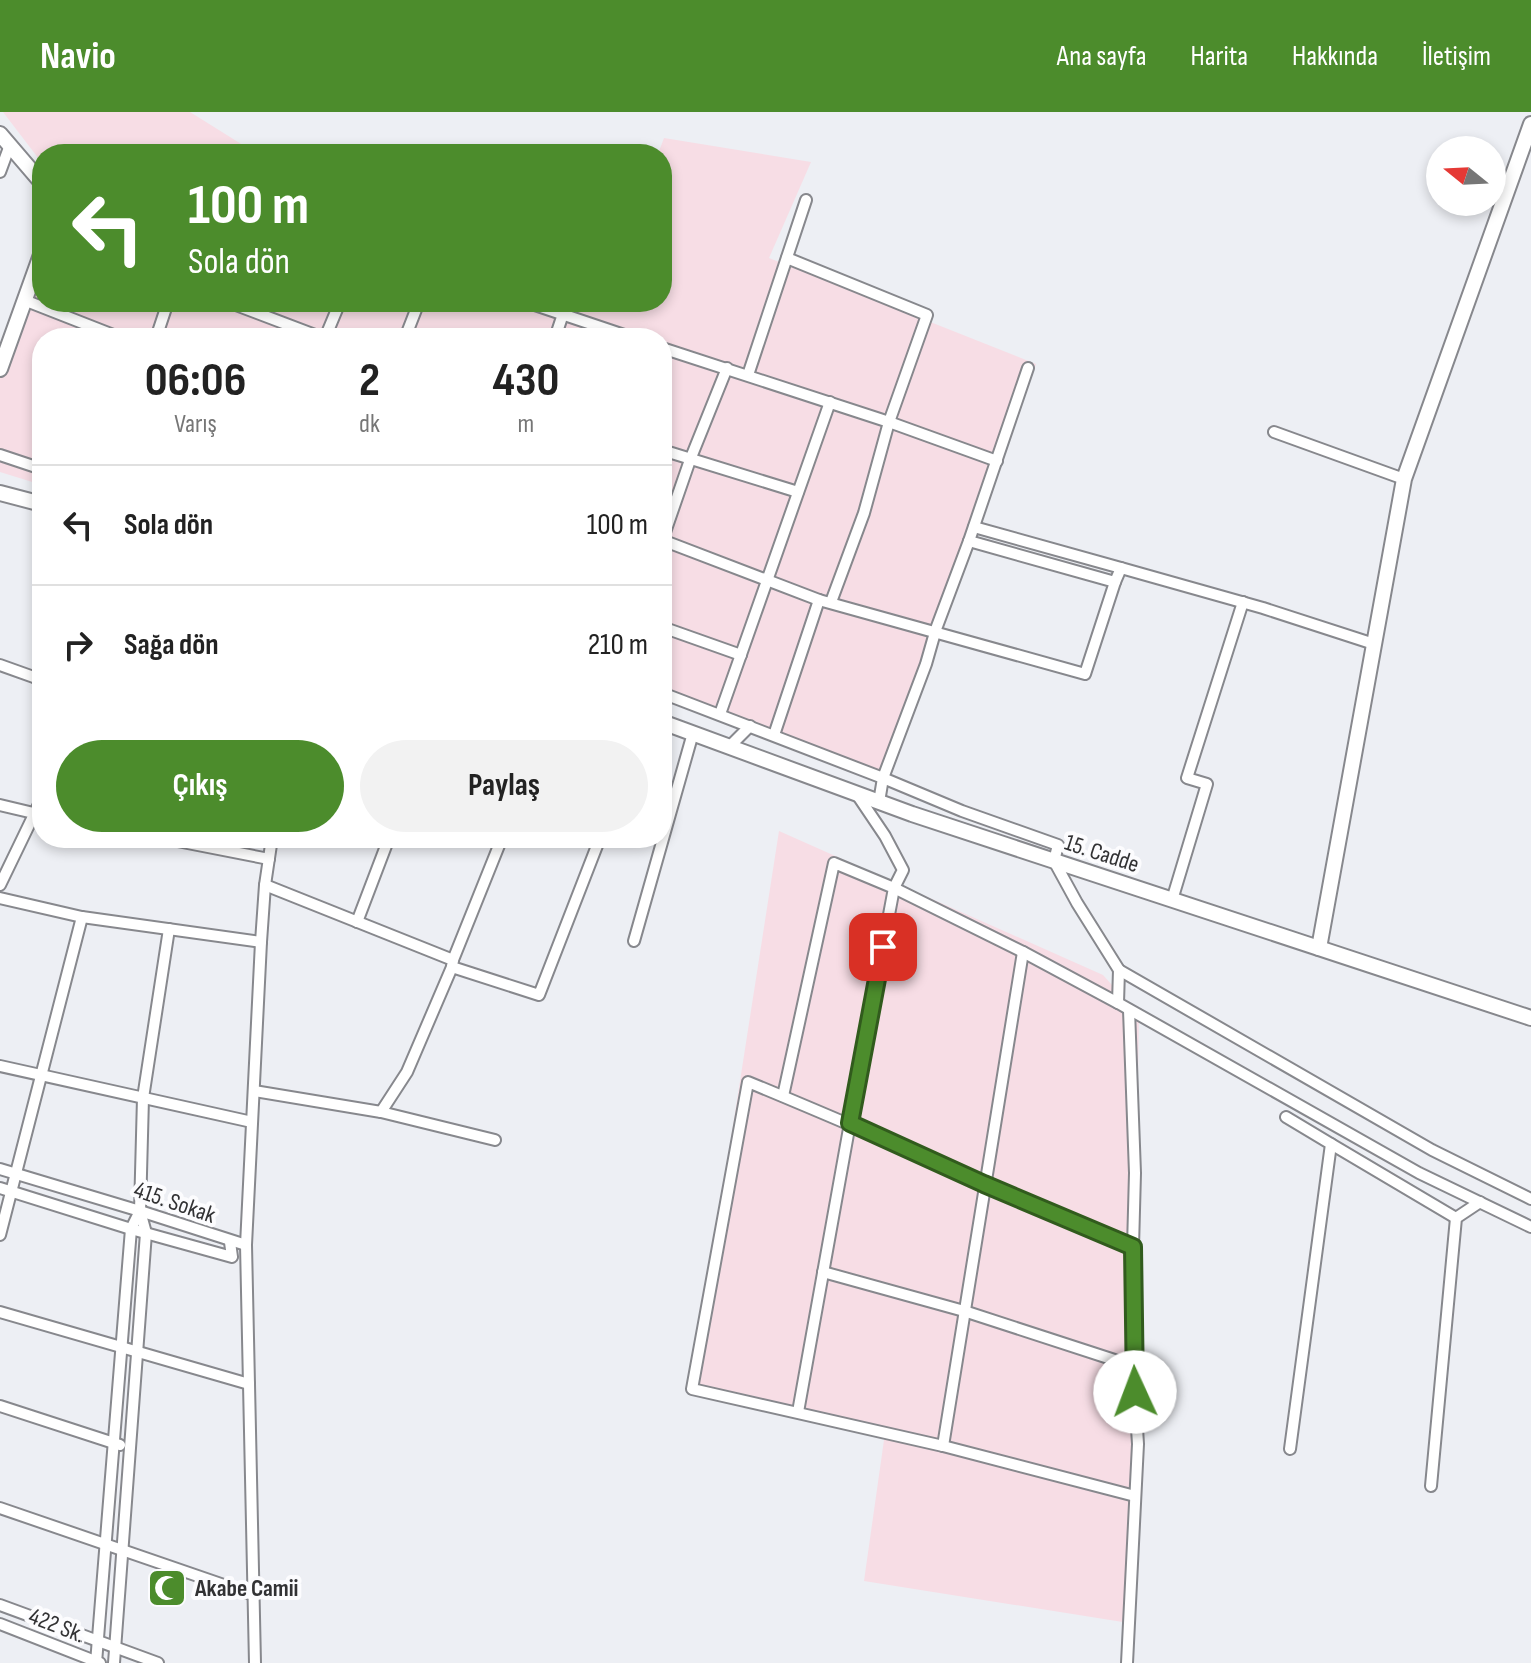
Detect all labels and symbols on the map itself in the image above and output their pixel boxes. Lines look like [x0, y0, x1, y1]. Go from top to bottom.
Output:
north arrow [1426, 136, 1506, 216]
street label: 15. Cadde [1061, 828, 1143, 879]
pin [849, 913, 917, 981]
street label: 415. Sokak [130, 1175, 219, 1230]
position arrow [1093, 1350, 1177, 1434]
mosque icon: Akabe Camii [146, 1567, 188, 1609]
place label: Akabe Camii [194, 1574, 299, 1603]
street label: 422 Sk. [25, 1602, 89, 1649]

